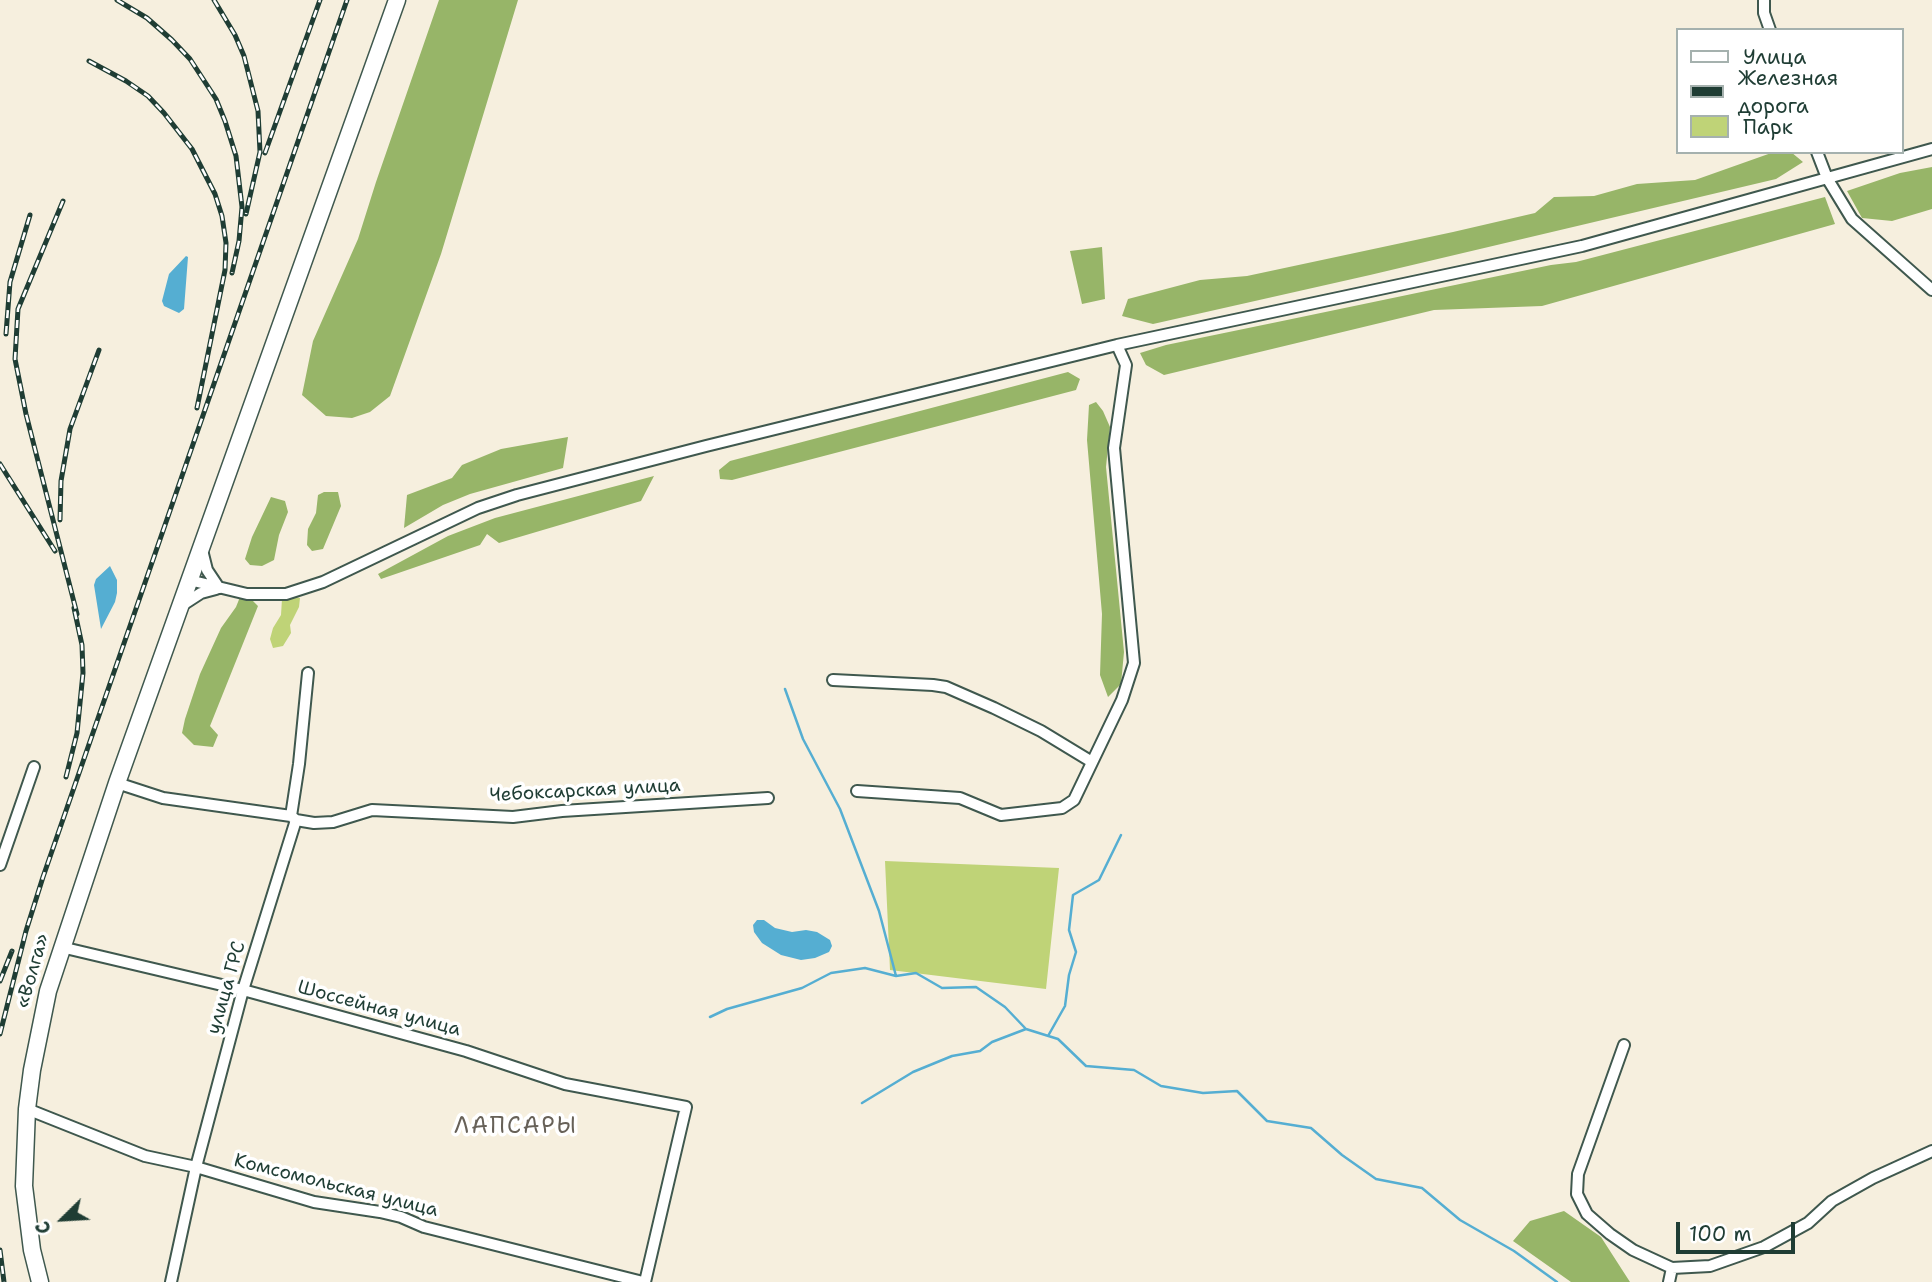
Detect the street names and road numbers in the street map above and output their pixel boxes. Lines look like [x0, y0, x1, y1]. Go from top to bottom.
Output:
street label: Чебоксарская улица [489, 775, 681, 807]
street label: «Волга» [12, 931, 54, 1011]
street label: улица ГРС [203, 939, 251, 1037]
street label: Шоссейная улица [295, 976, 463, 1042]
street label: Комсомольская улица [232, 1150, 440, 1222]

